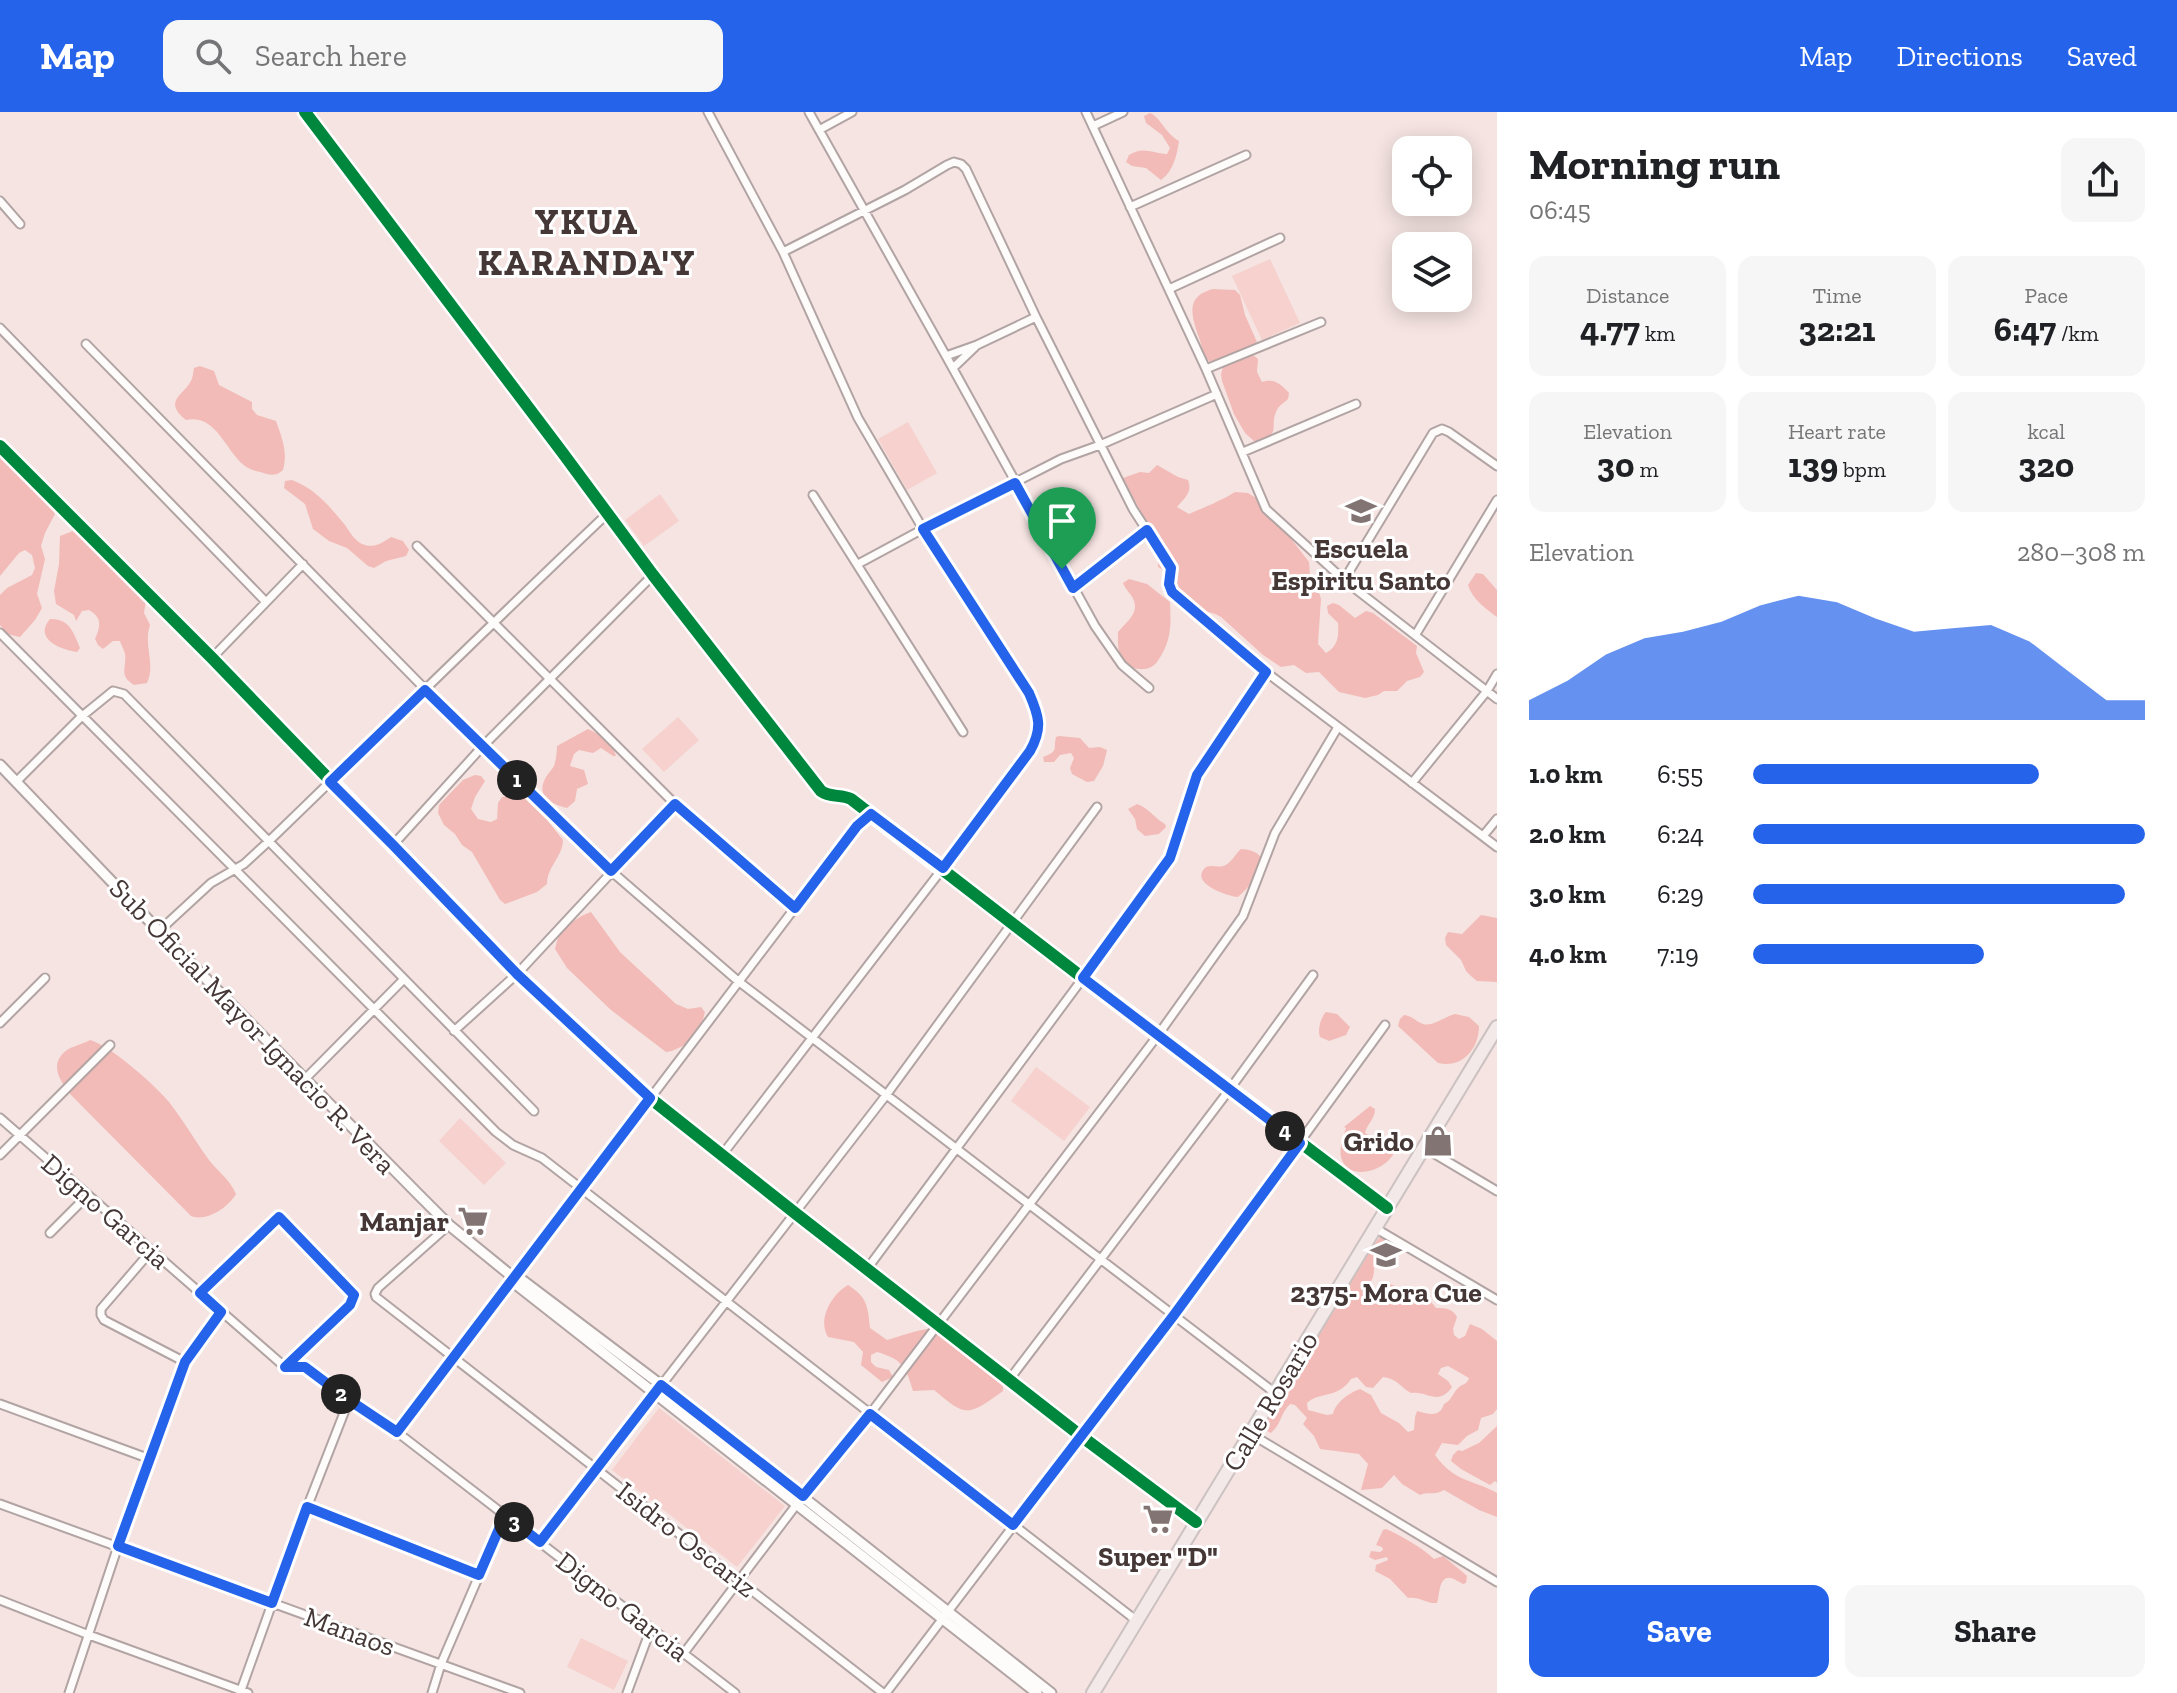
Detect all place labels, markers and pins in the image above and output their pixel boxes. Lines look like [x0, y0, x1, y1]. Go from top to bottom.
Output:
pin [1028, 487, 1096, 569]
school or university icon: Escuela Espiritu Santo [1344, 494, 1378, 528]
place label: Escuela Espiritu Santo [1271, 532, 1451, 597]
pin: 1 [497, 760, 537, 800]
pin: 4 [1265, 1111, 1305, 1151]
shop icon: Grido [1421, 1124, 1455, 1158]
place label: Grido [1344, 1125, 1414, 1158]
supermarket icon: Manjar [456, 1204, 490, 1238]
place label: Manjar [359, 1205, 449, 1238]
school or university icon: 2375- Mora Cue [1369, 1238, 1403, 1272]
place label: 2375- Mora Cue [1290, 1276, 1482, 1309]
pin: 2 [321, 1374, 361, 1414]
pin: 3 [494, 1502, 534, 1542]
supermarket icon: Super "D" [1141, 1502, 1175, 1536]
place label: Super "D" [1098, 1540, 1218, 1573]

